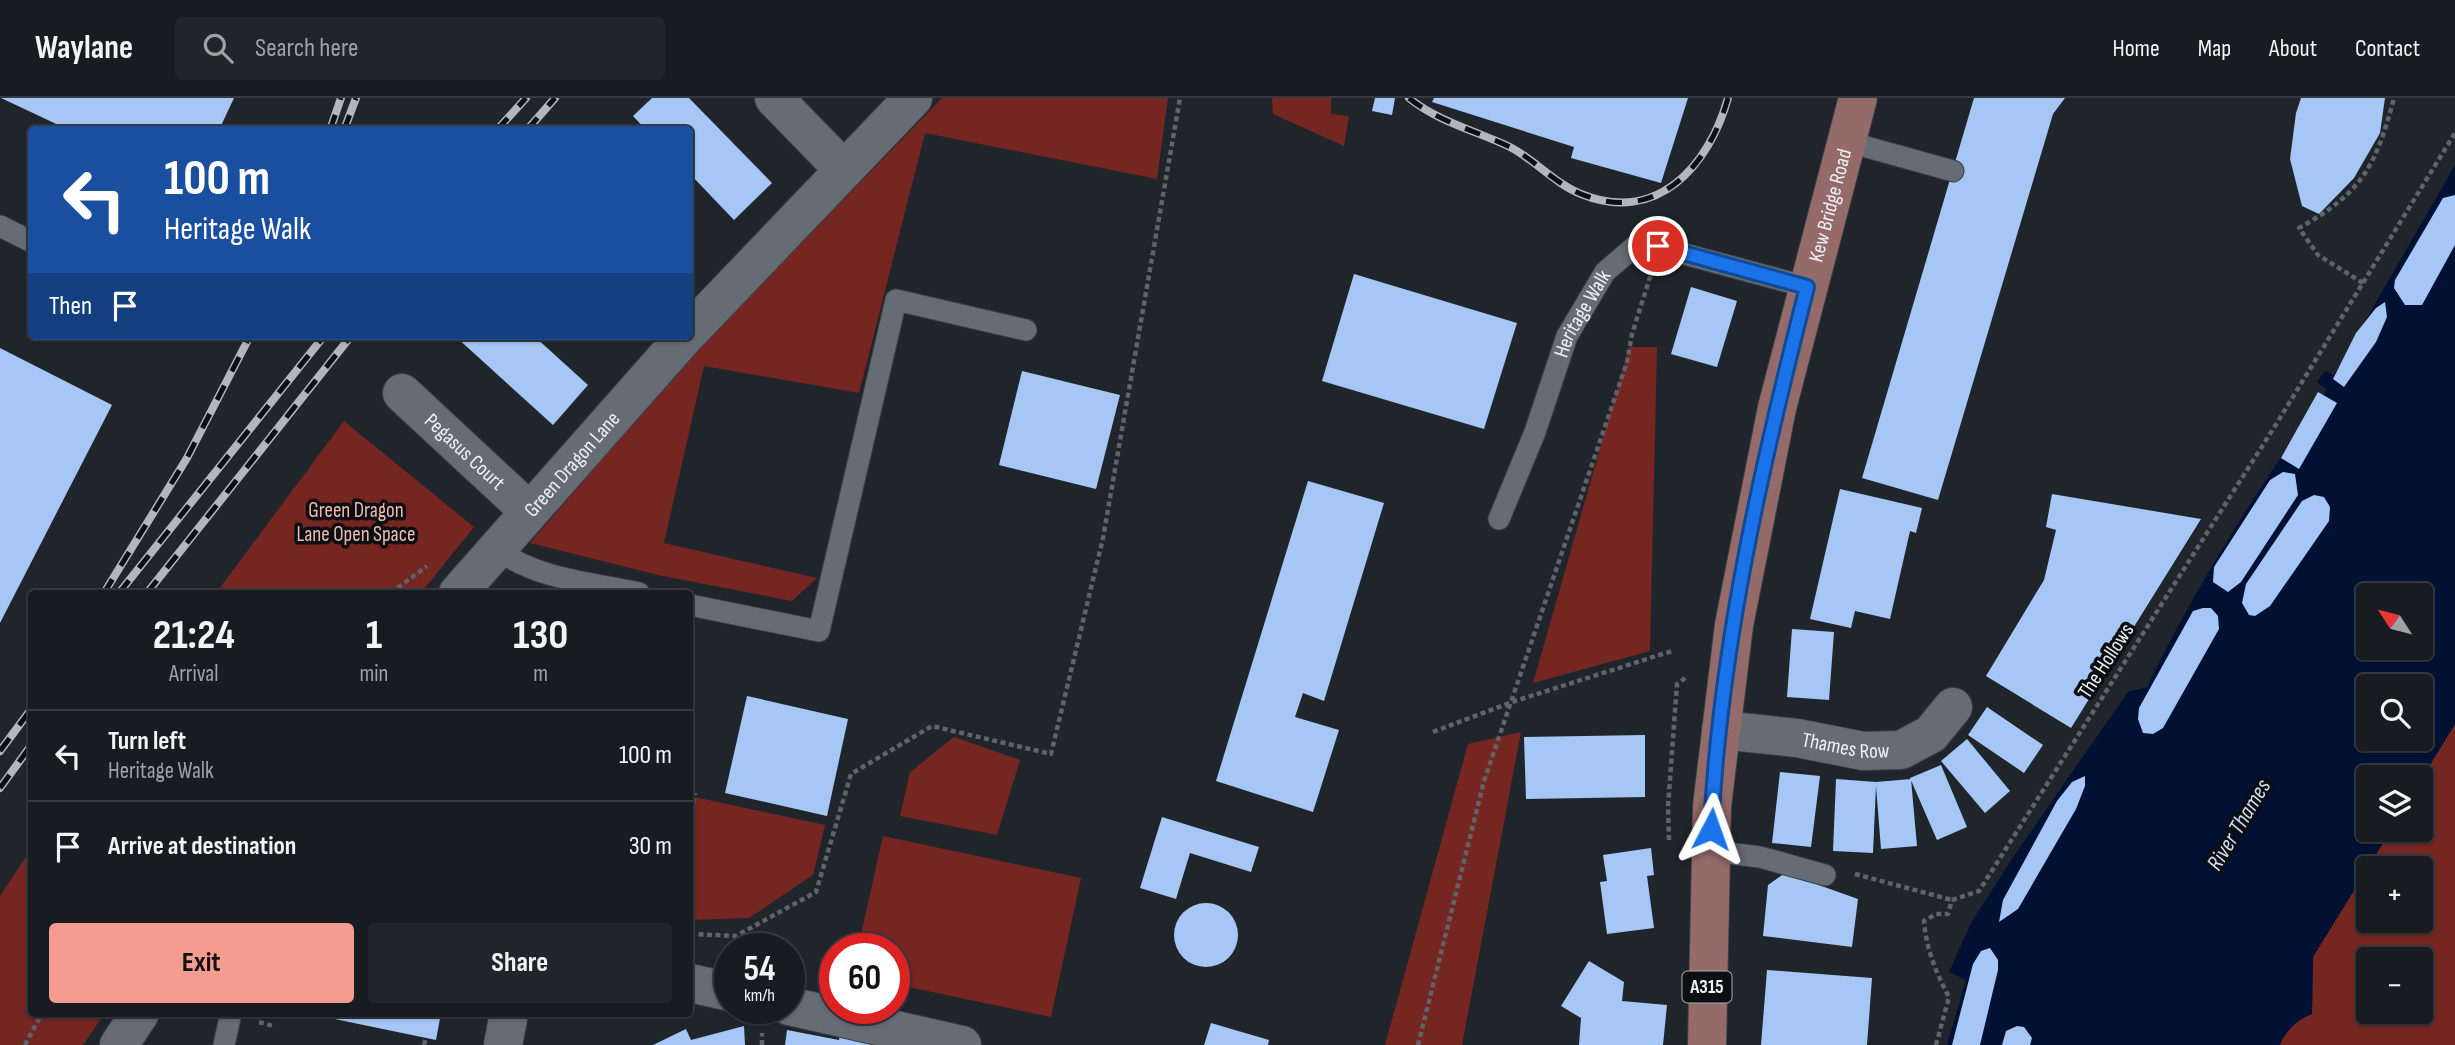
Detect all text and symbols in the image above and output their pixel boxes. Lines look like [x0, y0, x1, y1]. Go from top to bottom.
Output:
search box [175, 17, 665, 80]
text: Waylane [35, 28, 133, 68]
icon: search [199, 29, 237, 67]
text: Search here [255, 33, 358, 64]
text: Home [2112, 34, 2160, 63]
text: Map [2198, 34, 2231, 63]
text: About [2269, 34, 2317, 63]
text: Contact [2355, 34, 2420, 63]
street label: Kew Bridge Road [1803, 146, 1857, 265]
text: 100 m [164, 150, 270, 209]
icon: left [49, 154, 140, 245]
text: Heritage Walk [164, 210, 311, 249]
pin [1628, 216, 1688, 276]
icon: arrive [1639, 227, 1677, 265]
street label: Heritage Walk [1548, 265, 1616, 361]
icon: arrive [106, 287, 144, 325]
text: Then [49, 291, 92, 322]
street label: Green Dragon Lane [519, 406, 625, 522]
street label: Pegasus Court [420, 408, 510, 495]
park label: Green Dragon Lane Open Space [297, 498, 415, 547]
north arrow [2356, 583, 2432, 660]
map controls [2356, 583, 2433, 1024]
text: 21:24 [153, 610, 235, 661]
text: 1 [366, 610, 382, 661]
text: 130 [513, 610, 568, 661]
street label: The Hollows [2073, 619, 2139, 703]
text: Arrival [169, 660, 218, 688]
text: min [359, 660, 388, 688]
text: m [533, 660, 548, 688]
button: search [2356, 674, 2433, 751]
text: Turn left [108, 726, 186, 757]
street label: Thames Row [1800, 727, 1890, 764]
icon: left [49, 737, 87, 775]
text: 100 m [619, 740, 672, 771]
text: Heritage Walk [108, 757, 214, 785]
button: layers [2356, 765, 2433, 842]
water label: River Thames [2201, 774, 2277, 876]
position arrow [1674, 792, 1748, 866]
icon: arrive [49, 828, 87, 866]
text: Arrive at destination [108, 831, 296, 862]
text: 30 m [629, 831, 672, 862]
button: + [2356, 856, 2433, 933]
button: Exit [49, 923, 354, 1003]
button: Share [368, 923, 672, 1003]
speed limit sign: 60 [819, 933, 910, 1024]
button: − [2356, 947, 2433, 1024]
text: 54 [744, 948, 775, 991]
road number: A315 [1682, 972, 1732, 1002]
text: km/h [744, 985, 775, 1006]

